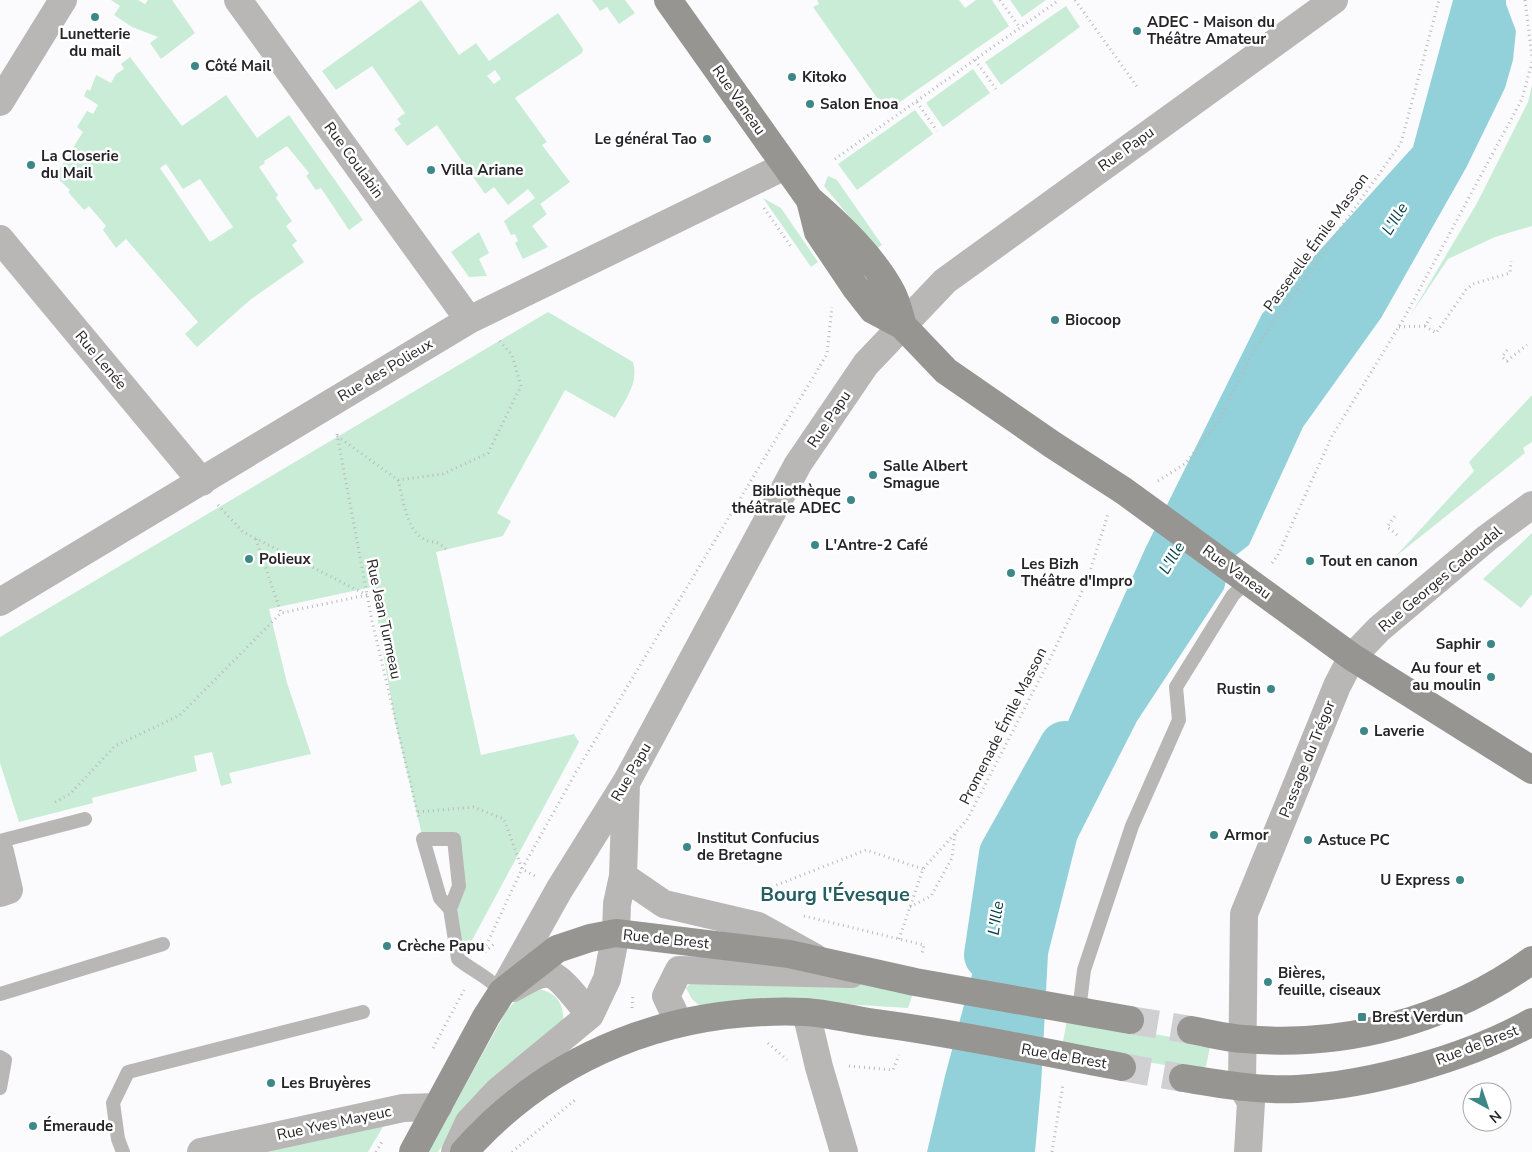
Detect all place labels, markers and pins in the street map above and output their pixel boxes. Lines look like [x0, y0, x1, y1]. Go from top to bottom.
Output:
marker: Lunetterie du mail [89, 11, 101, 23]
place label: ADEC - Maison du Théâtre Amateur [1147, 12, 1275, 49]
place label: Lunetterie du mail [60, 24, 130, 61]
marker: ADEC - Maison du Théâtre Amateur [1131, 25, 1143, 37]
place label: Côté Mail [205, 56, 271, 76]
marker: Côté Mail [189, 60, 201, 72]
place label: Kitoko [802, 67, 847, 87]
marker: Kitoko [786, 71, 798, 83]
place label: Salon Enoa [820, 94, 898, 114]
marker: Salon Enoa [804, 98, 816, 110]
place label: Le général Tao [595, 129, 697, 149]
marker: Le général Tao [701, 133, 713, 145]
place label: La Closerie du Mail [41, 146, 119, 183]
marker: La Closerie du Mail [25, 159, 37, 171]
place label: Villa Ariane [440, 160, 523, 180]
marker: Villa Ariane [425, 164, 437, 176]
place label: Biocoop [1065, 310, 1121, 330]
marker: Biocoop [1049, 314, 1061, 326]
place label: Salle Albert Smague [883, 456, 968, 493]
marker: Salle Albert Smague [867, 469, 879, 481]
place label: Bibliothèque théâtrale ADEC [732, 481, 841, 518]
marker: Bibliothèque théâtrale ADEC [845, 494, 857, 506]
place label: L'Antre-2 Café [825, 535, 928, 555]
marker: L'Antre-2 Café [809, 539, 821, 551]
place label: Polieux [259, 549, 311, 569]
place label: Tout en canon [1320, 551, 1418, 571]
marker: Polieux [243, 553, 255, 565]
place label: Les Bizh Théâtre d'Impro [1021, 554, 1133, 591]
marker: Tout en canon [1304, 555, 1316, 567]
marker: Les Bizh Théâtre d'Impro [1005, 567, 1017, 579]
place label: Saphir [1436, 634, 1481, 654]
marker: Saphir [1485, 638, 1497, 650]
place label: Au four et au moulin [1411, 658, 1481, 695]
marker: Au four et au moulin [1485, 671, 1497, 683]
place label: Rustin [1216, 679, 1261, 699]
marker: Rustin [1265, 683, 1277, 695]
place label: Laverie [1374, 721, 1424, 741]
marker: Laverie [1358, 725, 1370, 737]
place label: Armor [1224, 825, 1269, 845]
place label: Institut Confucius de Bretagne [697, 828, 819, 865]
marker: Armor [1208, 829, 1220, 841]
place label: Astuce PC [1318, 830, 1390, 850]
marker: Astuce PC [1302, 834, 1314, 846]
marker: Institut Confucius de Bretagne [681, 841, 693, 853]
place label: U Express [1380, 870, 1450, 890]
marker: U Express [1454, 874, 1466, 886]
place label: Crèche Papu [397, 936, 484, 956]
marker: Crèche Papu [381, 940, 393, 952]
place label: Bières, feuille, ciseaux [1278, 963, 1382, 1000]
marker: Bières, feuille, ciseaux [1262, 976, 1274, 988]
place label: Brest Verdun [1372, 1007, 1463, 1027]
marker: Brest Verdun [1356, 1011, 1368, 1023]
place label: Les Bruyères [281, 1073, 371, 1093]
marker: Les Bruyères [265, 1077, 277, 1089]
place label: Émeraude [43, 1116, 113, 1136]
marker: Émeraude [27, 1120, 39, 1132]

